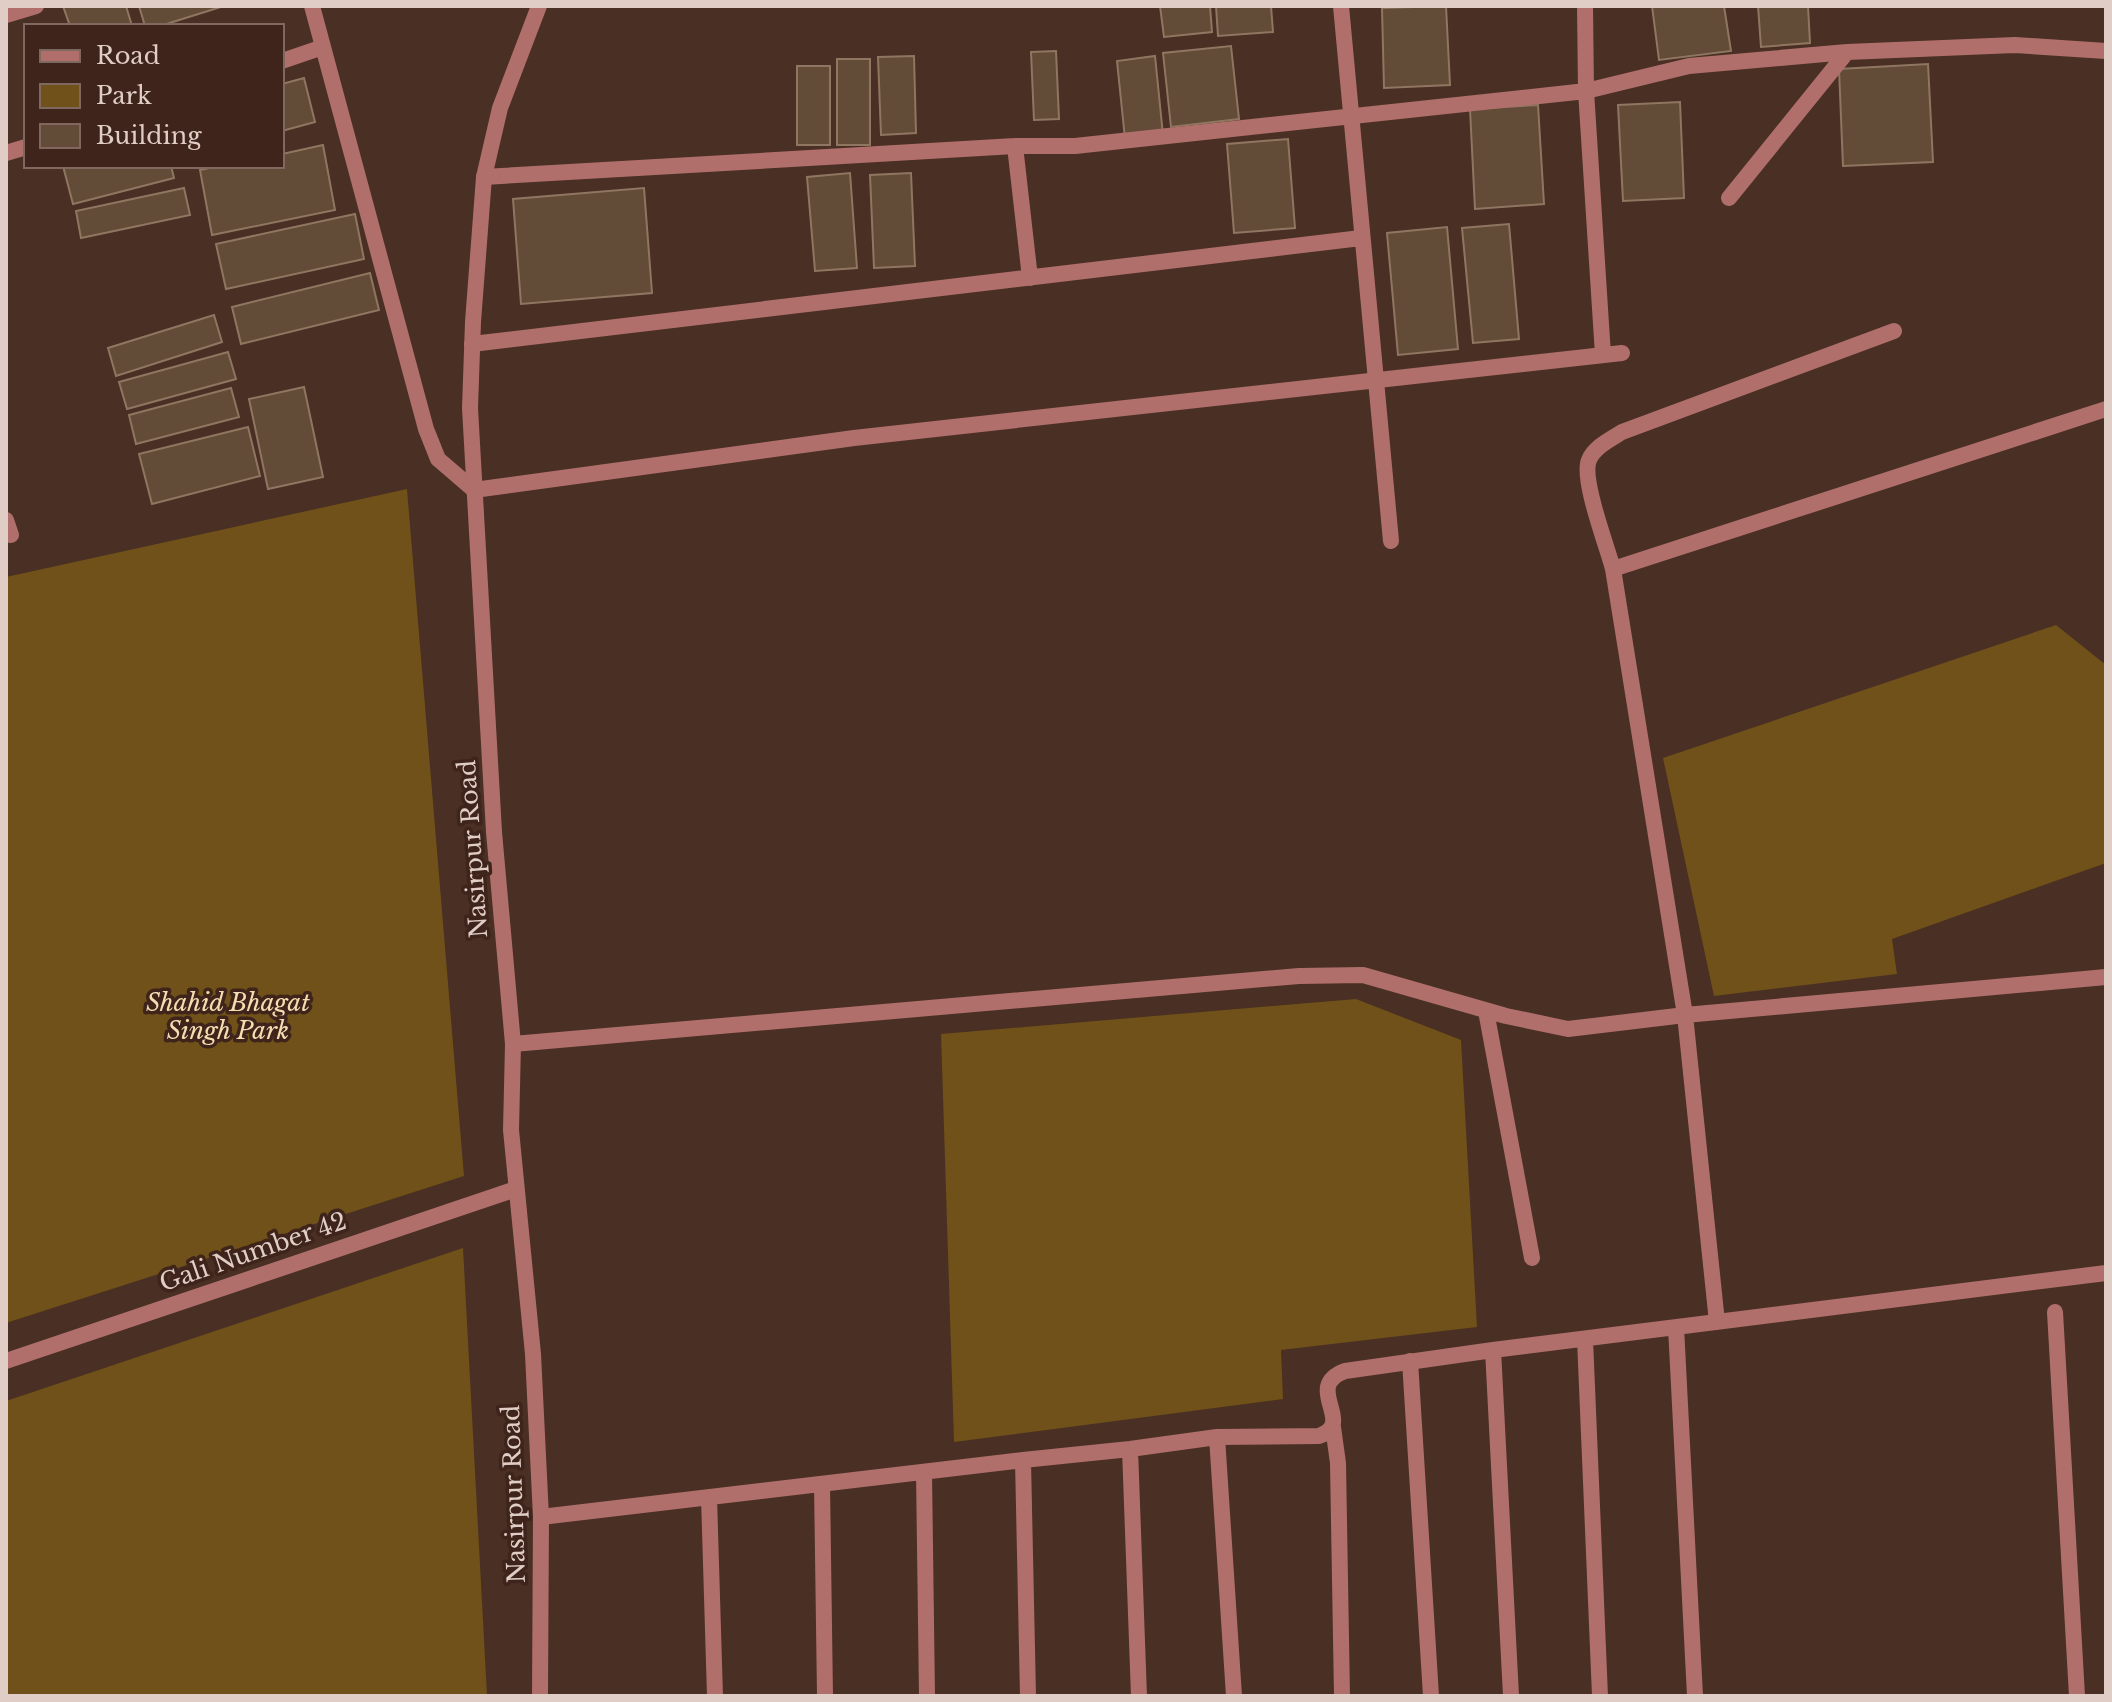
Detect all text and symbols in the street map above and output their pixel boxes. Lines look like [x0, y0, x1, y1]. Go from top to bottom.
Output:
legend [24, 24, 284, 168]
text: Road [96, 41, 160, 70]
text: Park [96, 81, 152, 110]
text: Building [96, 121, 202, 150]
street label: Nasirpur Road [452, 759, 493, 939]
park label: Shahid Bhagat Singh Park [146, 988, 310, 1045]
street label: Gali Number 42 [155, 1206, 350, 1297]
street label: Nasirpur Road [496, 1404, 531, 1584]

